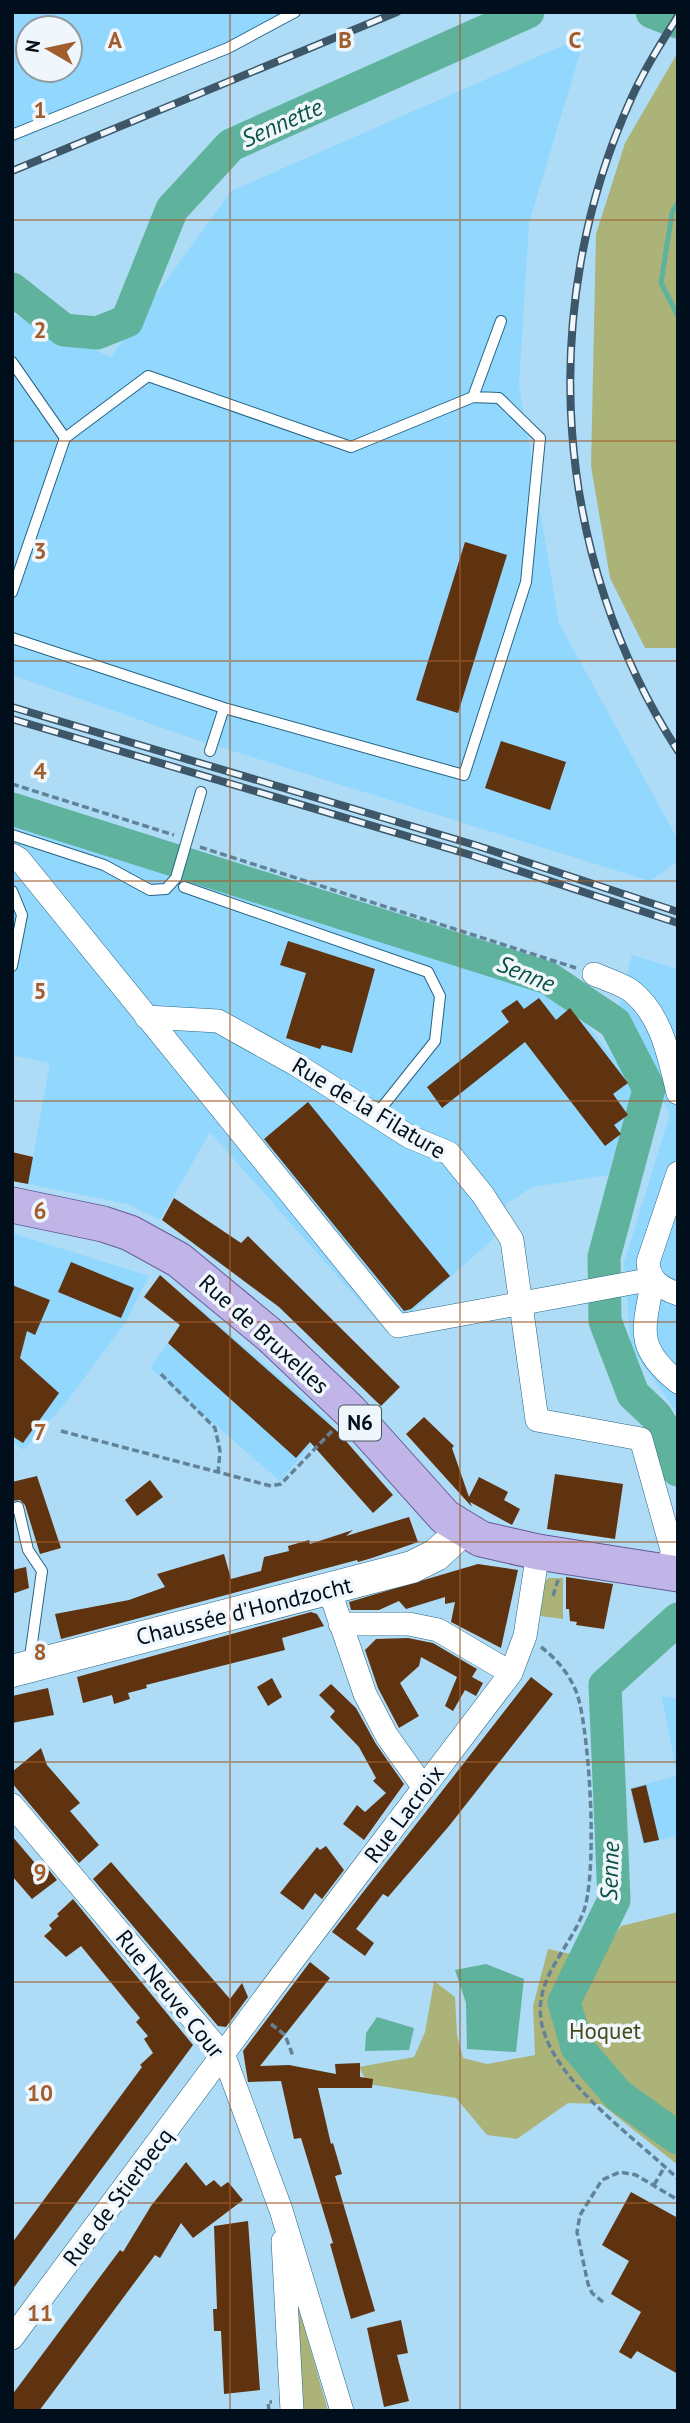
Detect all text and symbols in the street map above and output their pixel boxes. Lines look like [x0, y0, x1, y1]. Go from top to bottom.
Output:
north arrow [14, 14, 84, 84]
text: A [108, 25, 122, 54]
text: B [338, 25, 352, 54]
text: C [569, 25, 582, 54]
text: N [19, 38, 45, 54]
water label: Sennette [236, 91, 327, 154]
text: 1 [33, 95, 47, 124]
text: 2 [33, 315, 47, 344]
text: 3 [33, 536, 47, 565]
text: 4 [33, 756, 47, 785]
water label: Senne [493, 948, 560, 999]
text: 5 [33, 976, 47, 1005]
street label: Rue de la Filature [287, 1050, 451, 1165]
text: 6 [33, 1196, 47, 1225]
street label: Rue de Bruxelles [193, 1268, 335, 1400]
road number: N6 [339, 1406, 381, 1440]
text: 7 [33, 1417, 47, 1446]
street label: Chaussée d'Hondzocht [133, 1570, 355, 1651]
text: 8 [33, 1637, 47, 1666]
street label: Rue Lacroix [357, 1759, 450, 1868]
water label: Senne [593, 1841, 626, 1901]
text: 9 [33, 1857, 47, 1886]
street label: Rue Neuve Cour [110, 1924, 231, 2064]
park label: Hoquet [569, 2016, 641, 2045]
text: 10 [27, 2078, 53, 2107]
street label: Rue de Stierbecq [56, 2122, 179, 2272]
text: 11 [27, 2298, 53, 2327]

